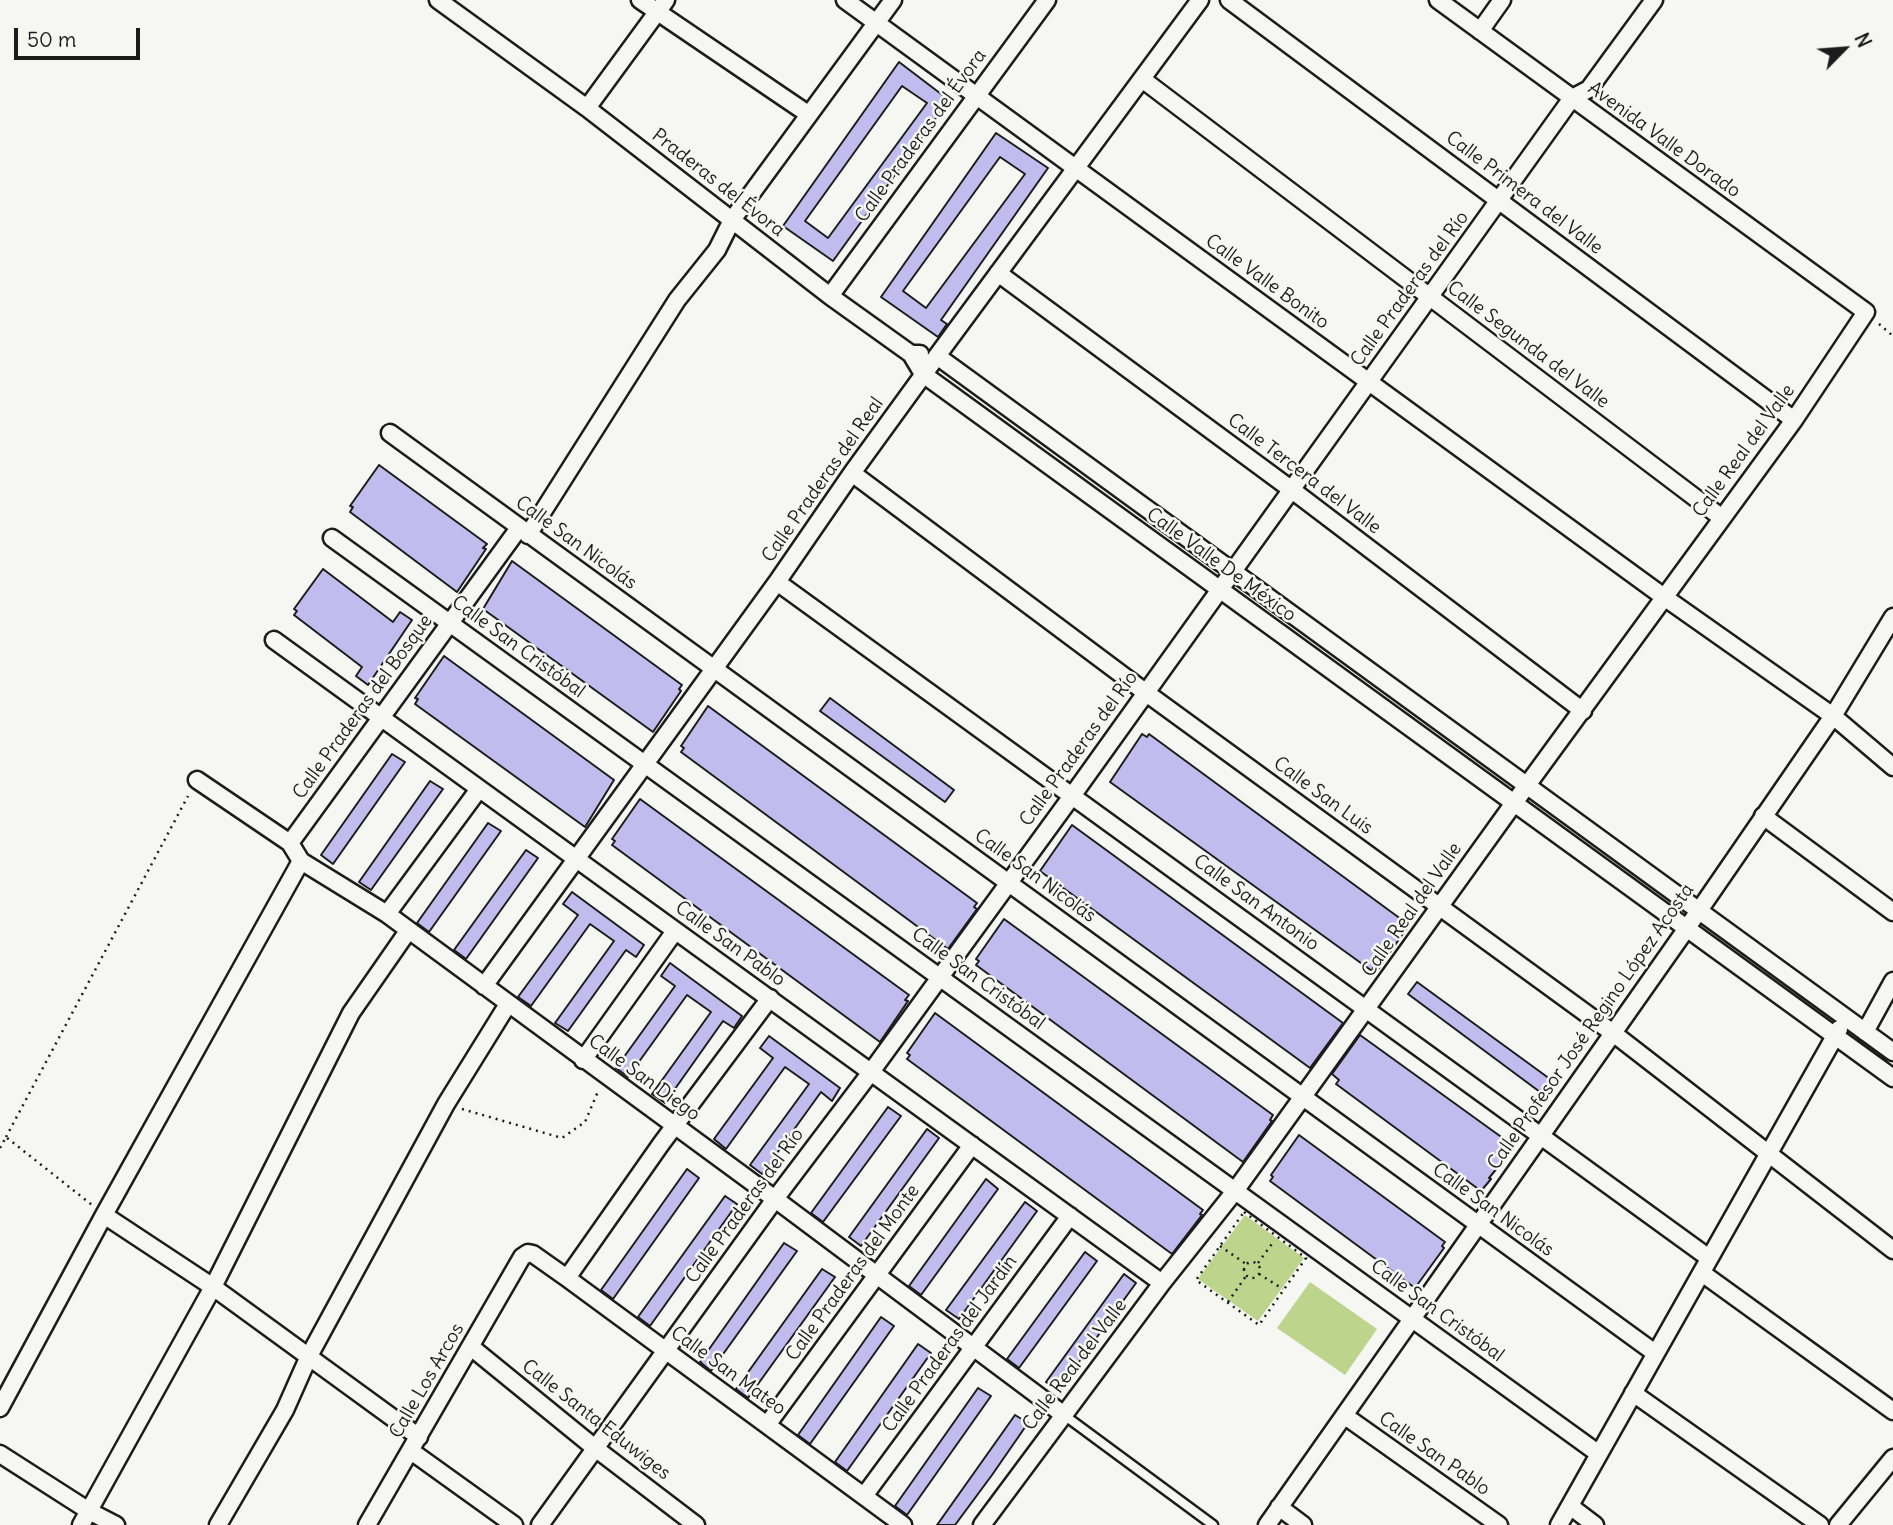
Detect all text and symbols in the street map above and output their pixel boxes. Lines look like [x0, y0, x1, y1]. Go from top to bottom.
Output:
scale bar [18, 14, 144, 58]
north arrow [1809, 14, 1879, 84]
text: 50 m [27, 26, 76, 53]
text: N [1849, 29, 1877, 51]
street label: Calle Praderas del Évora [851, 45, 991, 227]
street label: Avenida Valle Dorado [1583, 77, 1745, 203]
street label: Praderas del Évora [647, 124, 789, 242]
street label: Calle Primera del Valle [1441, 127, 1607, 259]
street label: Calle Praderas del Río [1346, 207, 1474, 371]
street label: Calle Valle Bonito [1201, 230, 1333, 334]
street label: Calle Segunda del Valle [1442, 277, 1614, 413]
street label: Calle Real del Valle [1688, 380, 1800, 522]
street label: Calle Praderas del Real [757, 393, 889, 567]
street label: Calle Tercera del Valle [1223, 409, 1385, 539]
street label: Calle San Nicolás [511, 491, 641, 595]
street label: Calle Valle De México [1142, 503, 1300, 627]
street label: Calle San Cristóbal [447, 591, 589, 703]
street label: Calle Praderas del Bosque [288, 610, 438, 804]
street label: Calle Praderas del Río [1015, 667, 1143, 831]
street label: Calle San Luis [1269, 752, 1377, 840]
street label: Calle San Nicolás [970, 824, 1100, 928]
street label: Calle Real del Valle [1357, 838, 1467, 982]
street label: Calle San Antonio [1189, 850, 1323, 956]
street label: Calle Profesor José Regino López Acosta [1483, 880, 1699, 1174]
street label: Calle San Pablo [670, 896, 790, 992]
street label: Calle San Cristóbal [907, 923, 1049, 1035]
street label: Calle San Diego [584, 1030, 704, 1126]
street label: Calle Praderas del Río [681, 1124, 809, 1288]
street label: Calle San Nicolás [1428, 1158, 1558, 1262]
street label: Calle Praderas del Monte [781, 1180, 925, 1366]
street label: Calle Praderas del Jardín [878, 1251, 1022, 1437]
street label: Calle San Cristóbal [1366, 1255, 1508, 1367]
street label: Calle Real del Valle [1018, 1295, 1132, 1435]
street label: Calle Los Arcos [385, 1319, 469, 1443]
street label: Calle San Mateo [666, 1322, 790, 1420]
street label: Calle Santa Eduwiges [517, 1355, 675, 1485]
street label: Calle San Pablo [1374, 1407, 1494, 1501]

